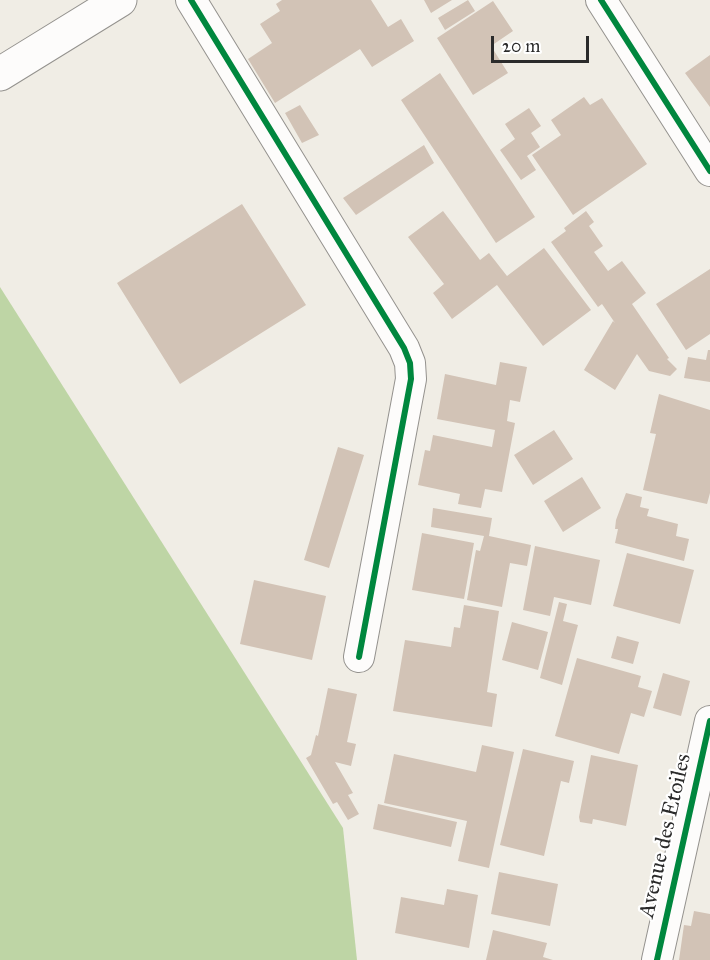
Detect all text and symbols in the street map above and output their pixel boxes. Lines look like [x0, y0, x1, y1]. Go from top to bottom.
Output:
scale bar [494, 24, 592, 62]
text: 20 m [502, 35, 540, 57]
street label: Avenue des Etoiles [634, 751, 698, 921]

